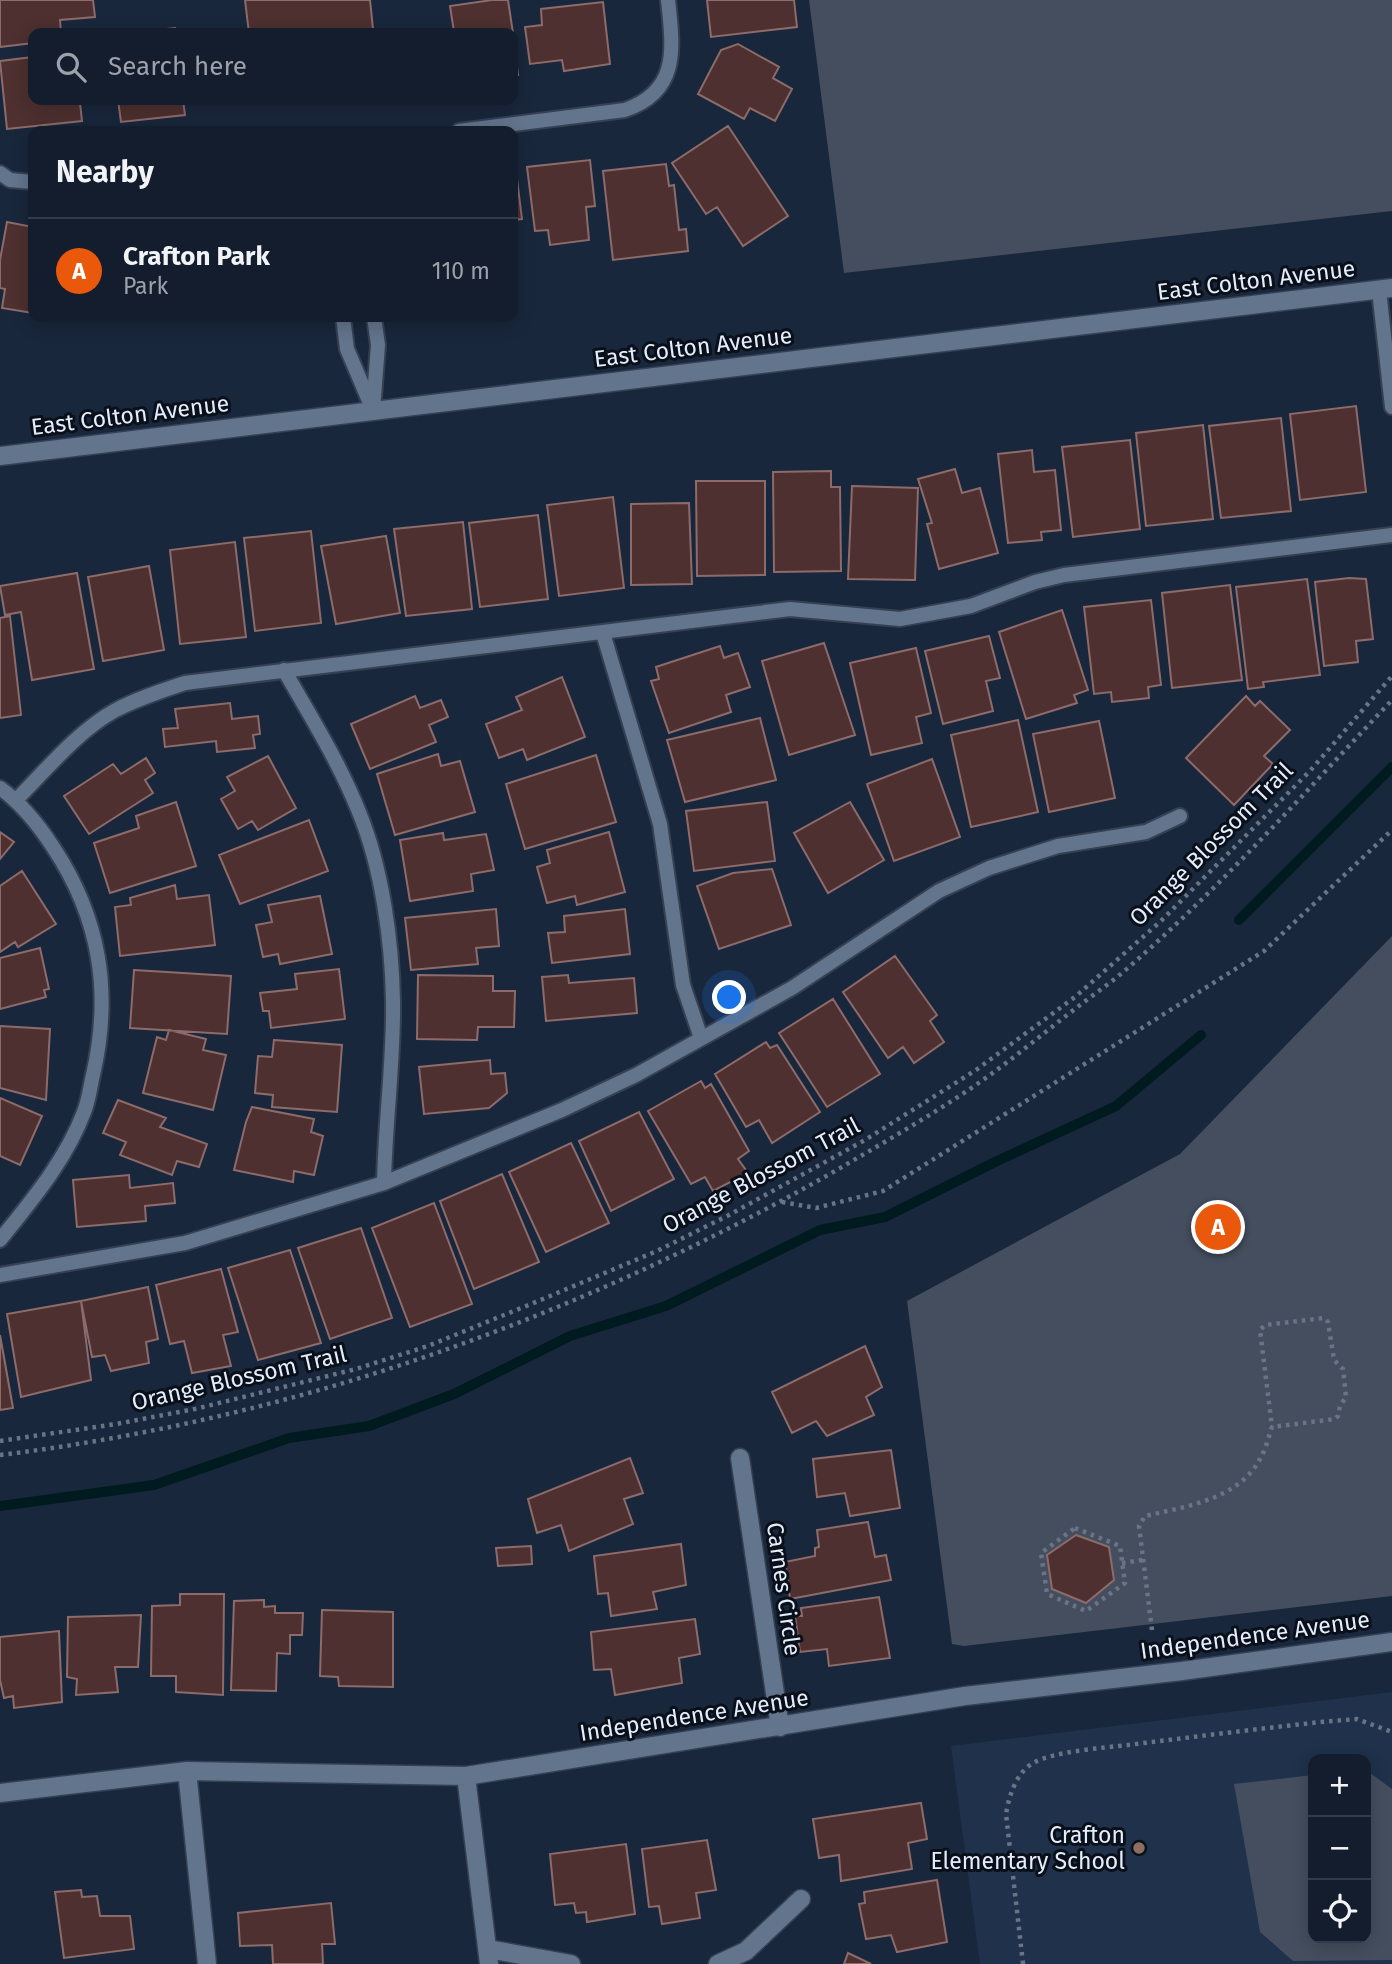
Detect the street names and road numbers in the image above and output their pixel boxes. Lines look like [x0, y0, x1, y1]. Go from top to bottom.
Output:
street label: East Colton Avenue [1155, 254, 1357, 306]
street label: East Colton Avenue [592, 321, 794, 373]
street label: East Colton Avenue [29, 389, 231, 441]
street label: Orange Blossom Trail [1123, 756, 1299, 932]
street label: Orange Blossom Trail [657, 1111, 865, 1239]
street label: Orange Blossom Trail [129, 1340, 349, 1416]
street label: Carnes Circle [761, 1520, 807, 1658]
street label: Independence Avenue [1138, 1605, 1372, 1665]
street label: Independence Avenue [577, 1683, 811, 1747]

